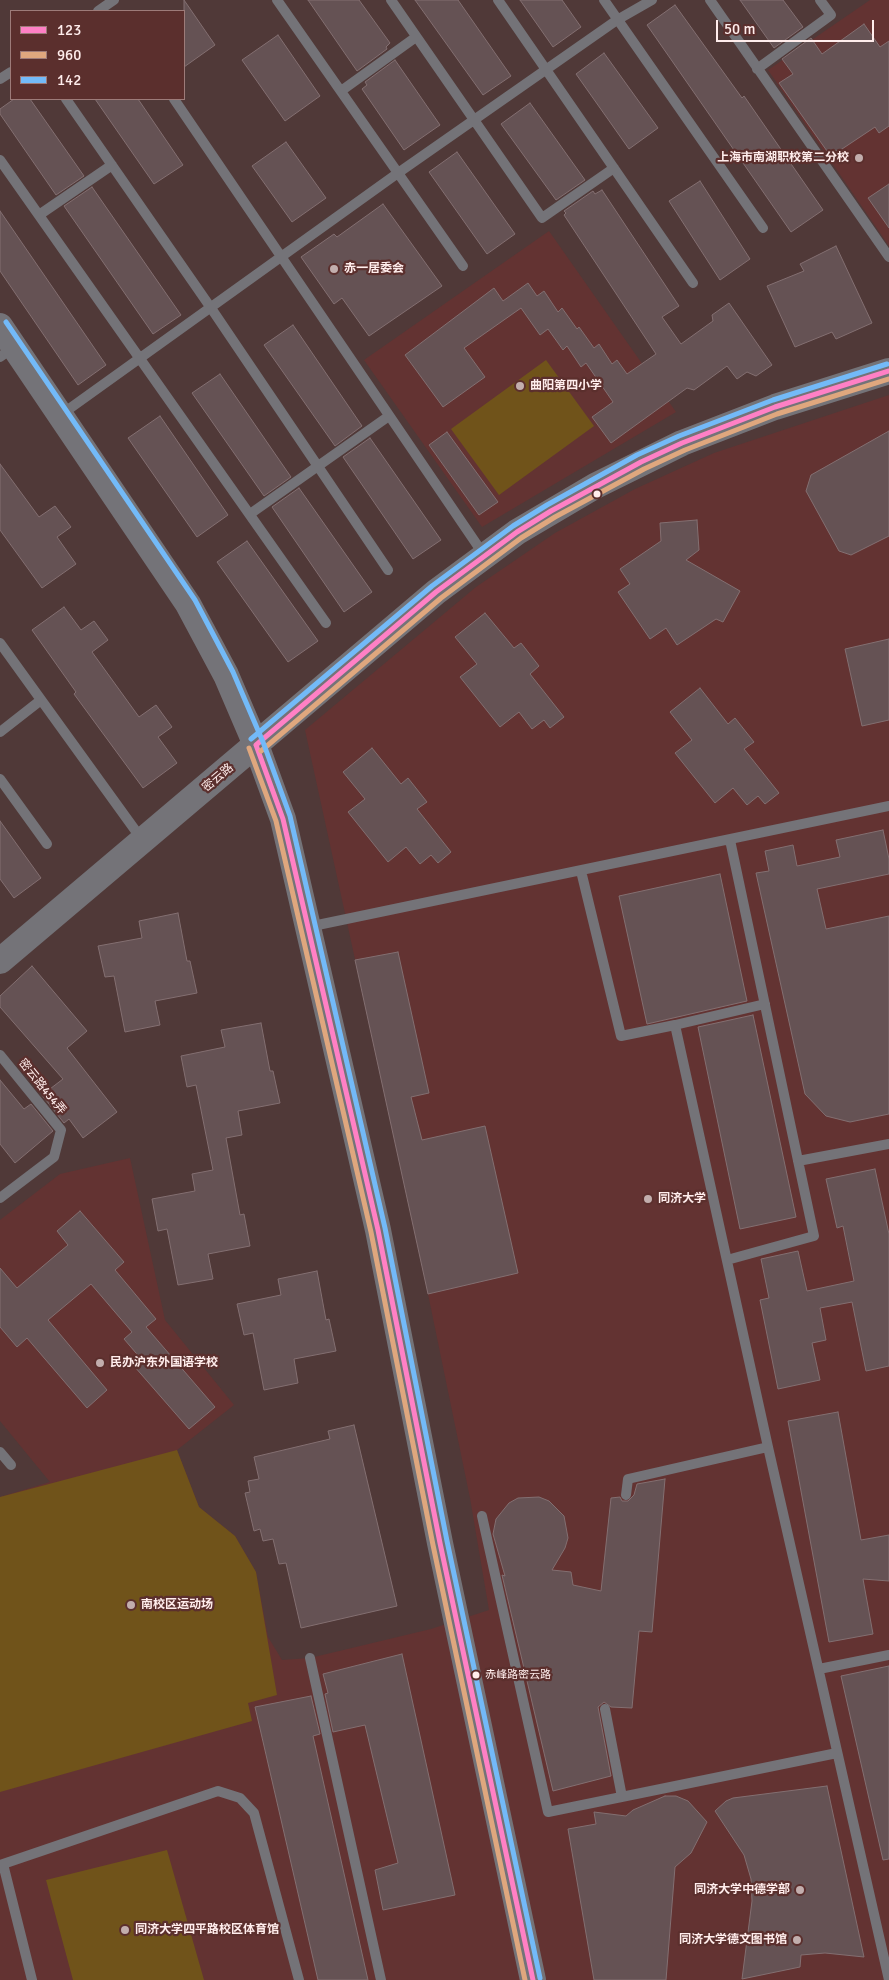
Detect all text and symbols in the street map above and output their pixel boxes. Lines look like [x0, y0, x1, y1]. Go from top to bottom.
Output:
legend [10, 10, 185, 100]
scale bar [719, 10, 876, 42]
text: 50 m [724, 20, 755, 38]
text: 123 [57, 21, 81, 39]
text: 960 [57, 46, 81, 64]
text: 142 [57, 71, 81, 89]
place label: 上海市南湖职校第二分校 [717, 151, 849, 165]
marker: 上海市南湖职校第二分校 [853, 152, 865, 164]
place label: 赤一居委会 [344, 262, 404, 276]
marker: 赤一居委会 [328, 263, 340, 275]
place label: 曲阳第四小学 [530, 379, 602, 393]
marker: 曲阳第四小学 [514, 380, 526, 392]
unlabelled marker [592, 489, 602, 499]
street label: 密云路 [200, 761, 236, 795]
street label: 密云路454弄 [15, 1056, 69, 1118]
place label: 同济大学 [658, 1192, 706, 1206]
marker: 同济大学 [642, 1193, 654, 1205]
place label: 民办沪东外国语学校 [110, 1356, 218, 1370]
marker: 民办沪东外国语学校 [94, 1357, 106, 1369]
place label: 南校区运动场 [141, 1598, 213, 1612]
marker: 南校区运动场 [125, 1599, 137, 1611]
place label: 赤峰路密云路 [485, 1668, 551, 1682]
marker: 赤峰路密云路 [471, 1670, 481, 1680]
place label: 同济大学中德学部 [694, 1883, 790, 1897]
marker: 同济大学中德学部 [794, 1884, 806, 1896]
place label: 同济大学四平路校区体育馆 [135, 1923, 279, 1937]
marker: 同济大学四平路校区体育馆 [119, 1924, 131, 1936]
place label: 同济大学德文图书馆 [679, 1933, 787, 1947]
marker: 同济大学德文图书馆 [791, 1934, 803, 1946]

